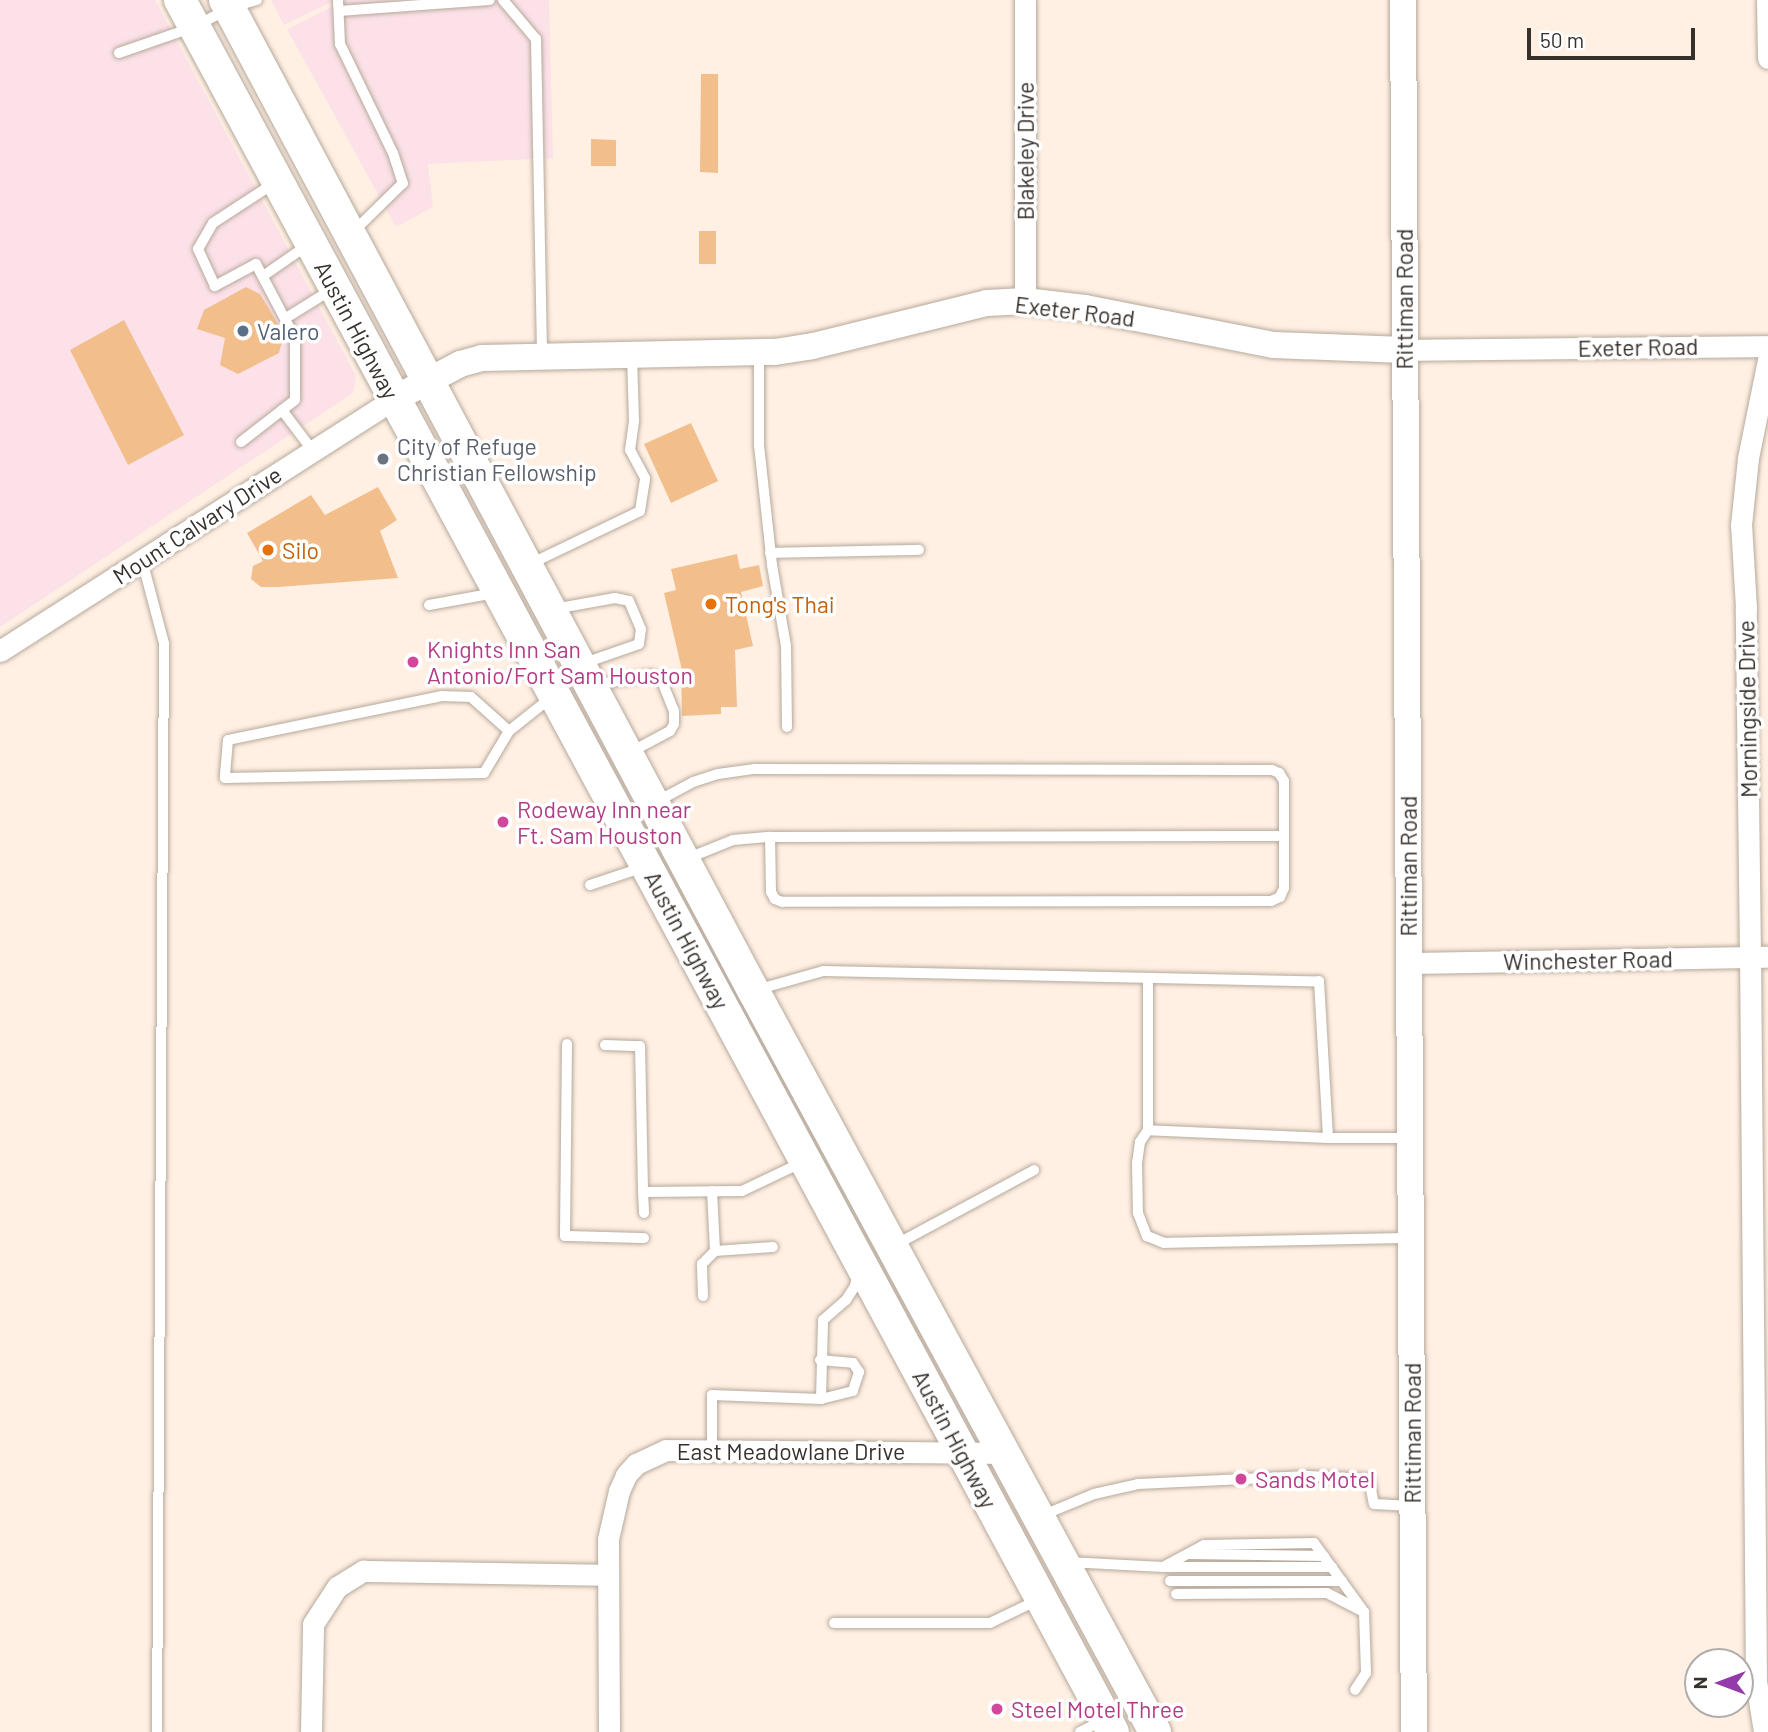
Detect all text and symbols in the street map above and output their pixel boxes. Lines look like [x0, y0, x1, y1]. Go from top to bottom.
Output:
scale bar [1530, 14, 1698, 58]
text: 50 m [1540, 27, 1584, 52]
street label: Blakeley Drive [1011, 82, 1039, 220]
street label: Rittiman Road [1390, 228, 1418, 370]
street label: Austin Highway [309, 256, 405, 404]
street label: Exeter Road [1013, 290, 1137, 332]
place label: Valero [257, 317, 320, 345]
marker: Valero [235, 323, 251, 339]
street label: Exeter Road [1577, 332, 1699, 362]
place label: City of Refuge Christian Fellowship [397, 432, 597, 486]
marker: City of Refuge Christian Fellowship [375, 451, 391, 467]
street label: Mount Calvary Drive [108, 460, 286, 590]
place label: Silo [282, 536, 319, 564]
marker: Silo [260, 542, 276, 558]
place label: Tong's Thai [725, 590, 835, 618]
marker: Tong's Thai [703, 596, 719, 612]
street label: Morningside Drive [1732, 620, 1762, 798]
place label: Knights Inn San Antonio/Fort Sam Houston [427, 635, 693, 689]
marker: Knights Inn San Antonio/Fort Sam Houston [405, 654, 421, 670]
place label: Rodeway Inn near Ft. Sam Houston [517, 795, 691, 849]
street label: Rittiman Road [1394, 795, 1422, 937]
marker: Rodeway Inn near Ft. Sam Houston [495, 814, 511, 830]
street label: Austin Highway [639, 866, 735, 1014]
street label: Winchester Road [1503, 945, 1673, 975]
street label: Rittiman Road [1398, 1362, 1426, 1504]
street label: Austin Highway [907, 1365, 1003, 1513]
street label: East Meadowlane Drive [677, 1437, 905, 1465]
place label: Sands Motel [1255, 1465, 1375, 1493]
marker: Sands Motel [1233, 1471, 1249, 1487]
north arrow [1684, 1648, 1754, 1718]
text: N [1688, 1677, 1711, 1689]
place label: Steel Motel Three [1011, 1695, 1184, 1723]
marker: Steel Motel Three [989, 1701, 1005, 1717]

